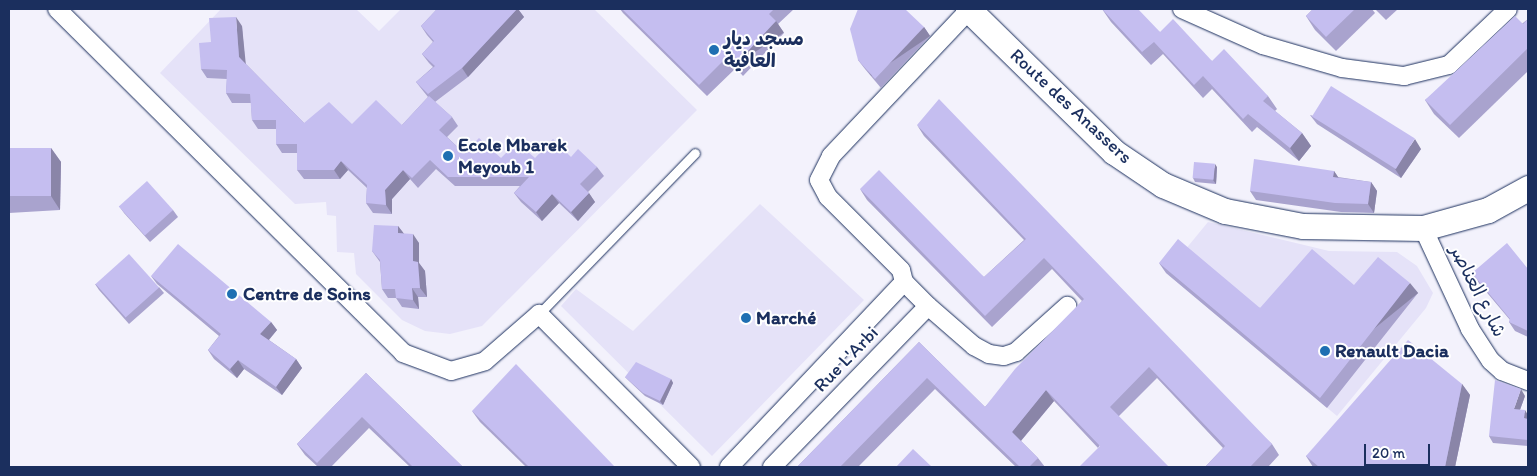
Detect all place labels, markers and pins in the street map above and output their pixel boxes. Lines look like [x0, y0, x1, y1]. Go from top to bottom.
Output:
place label: مسجد ديار العافية [724, 28, 804, 72]
marker: مسجد ديار العافية [708, 44, 720, 56]
place label: Ecole Mbarek Meyoub 1 [458, 134, 567, 178]
marker: Ecole Mbarek Meyoub 1 [442, 150, 454, 162]
place label: Centre de Soins [243, 283, 371, 305]
marker: Centre de Soins [225, 287, 239, 301]
place label: Marché [756, 307, 816, 329]
marker: Marché [740, 312, 752, 324]
place label: Renault Dacia [1335, 340, 1449, 362]
marker: Renault Dacia [1319, 345, 1331, 357]

